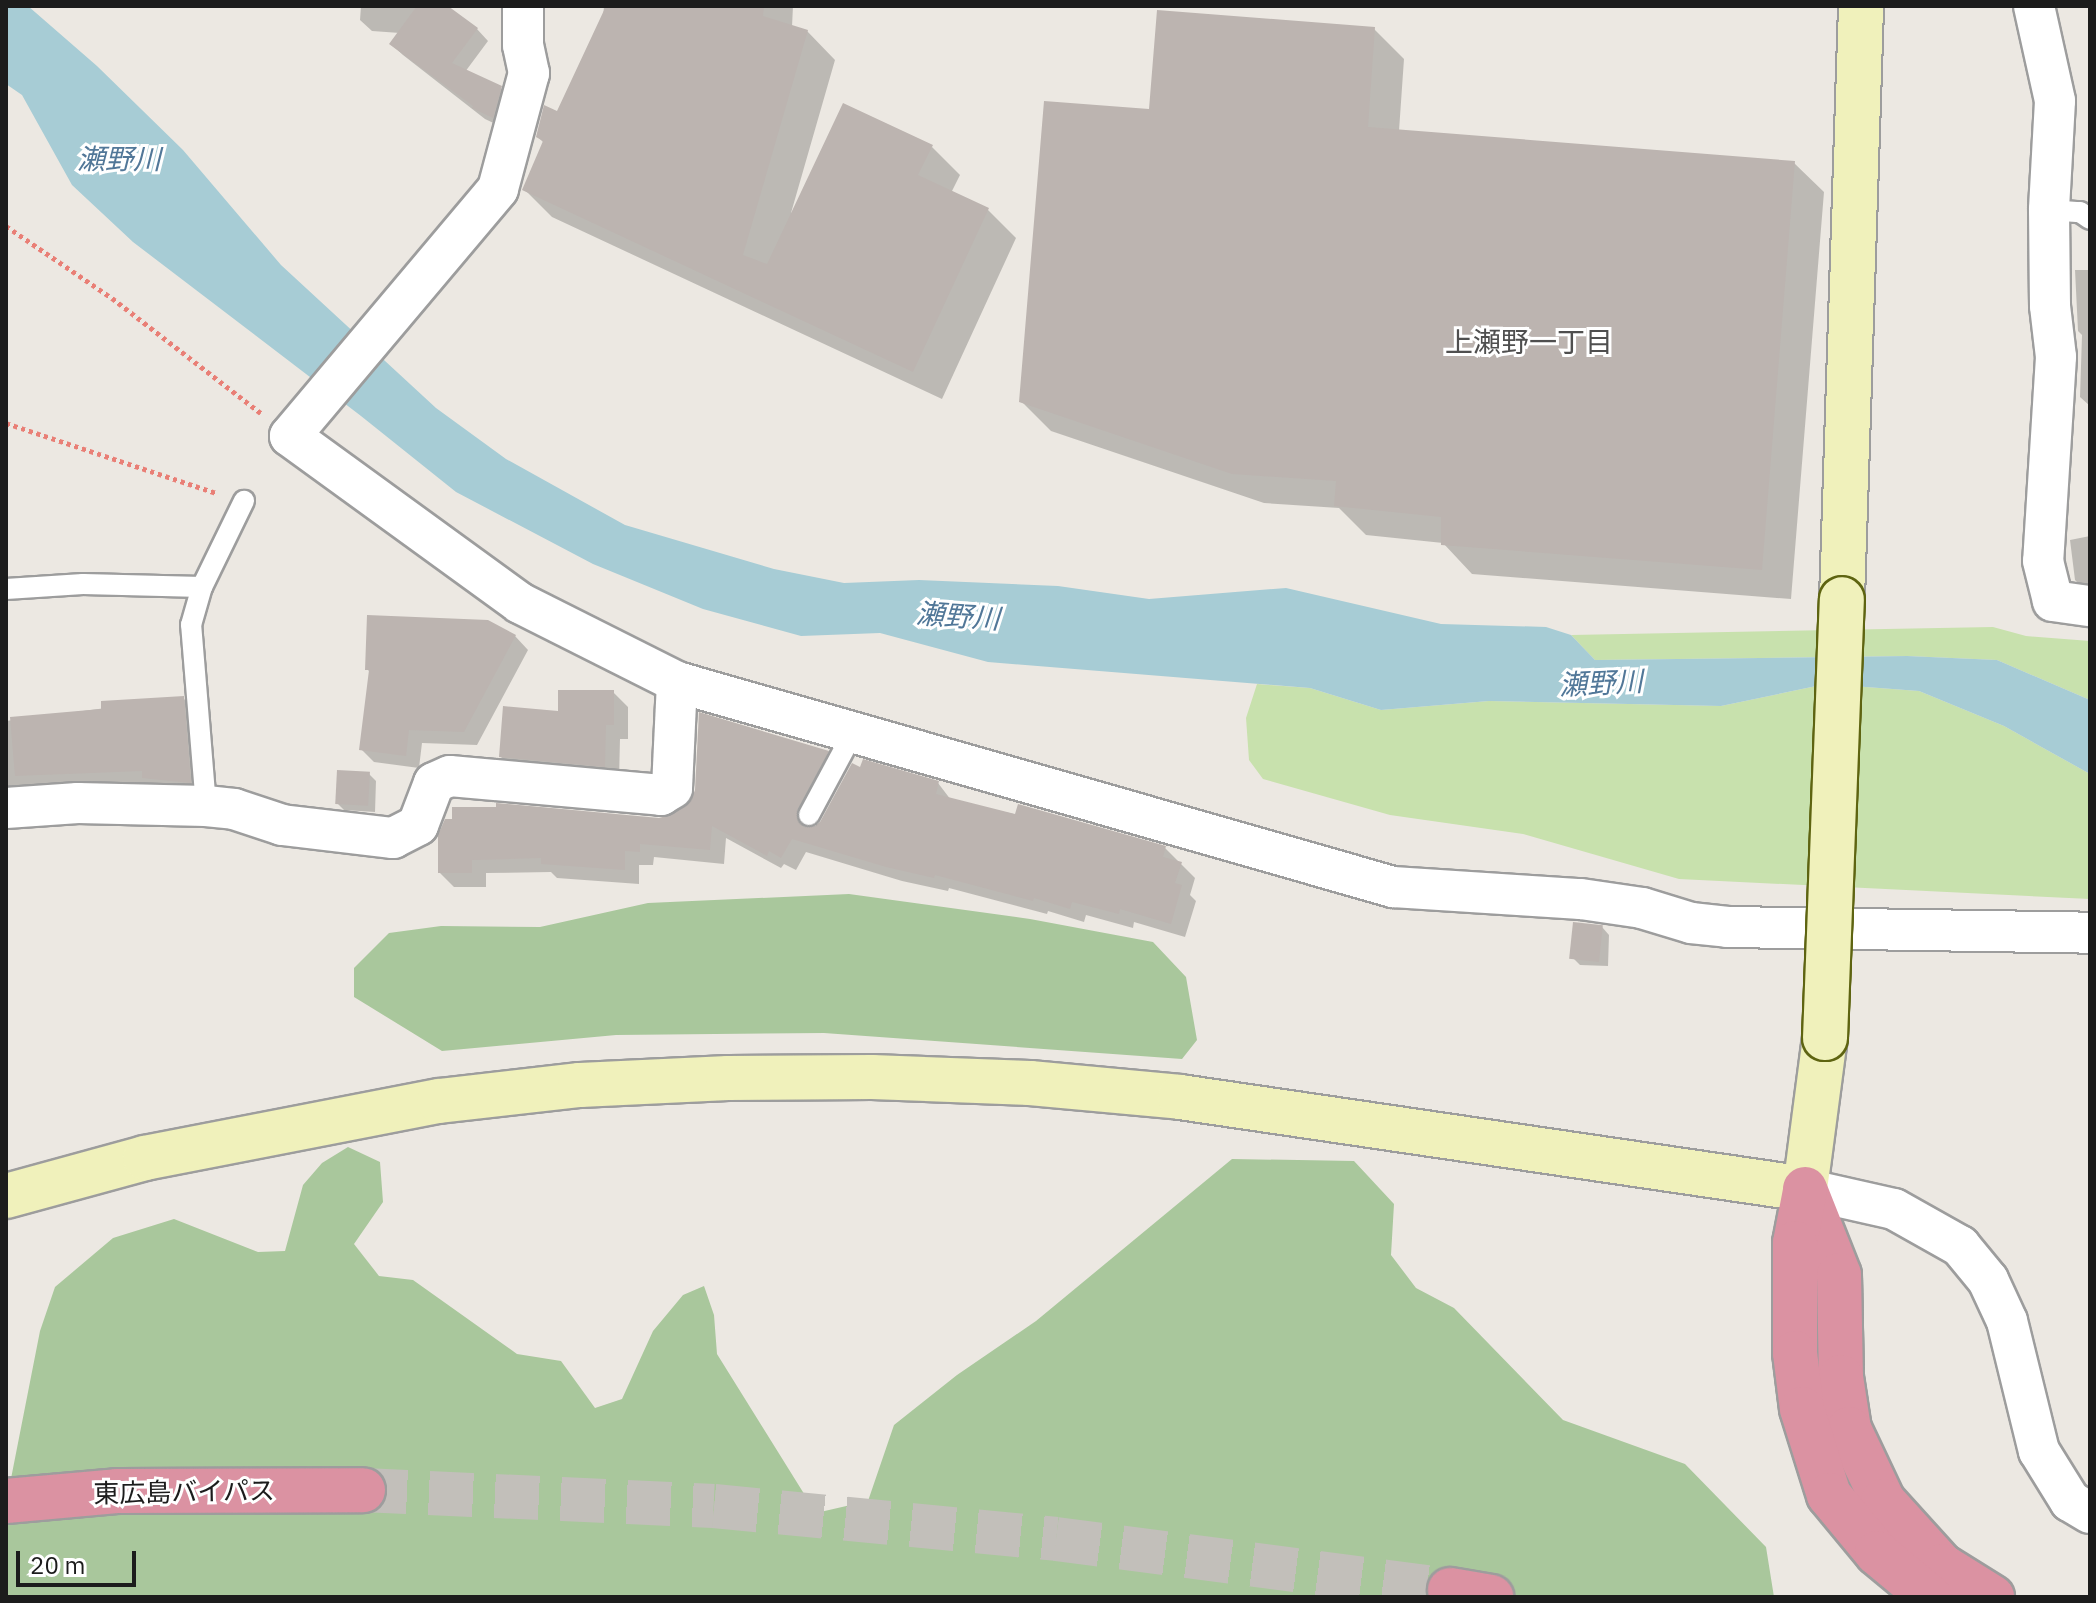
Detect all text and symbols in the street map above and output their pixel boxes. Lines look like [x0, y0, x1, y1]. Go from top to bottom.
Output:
water label: 瀬野川 [77, 142, 161, 176]
district label: 上瀬野一丁目 [1445, 325, 1613, 359]
water label: 瀬野川 [915, 596, 1001, 636]
water label: 瀬野川 [1558, 664, 1644, 702]
street label: 東広島バイパス [93, 1475, 275, 1509]
scale bar [20, 1535, 140, 1585]
text: 20 m [30, 1549, 85, 1581]

